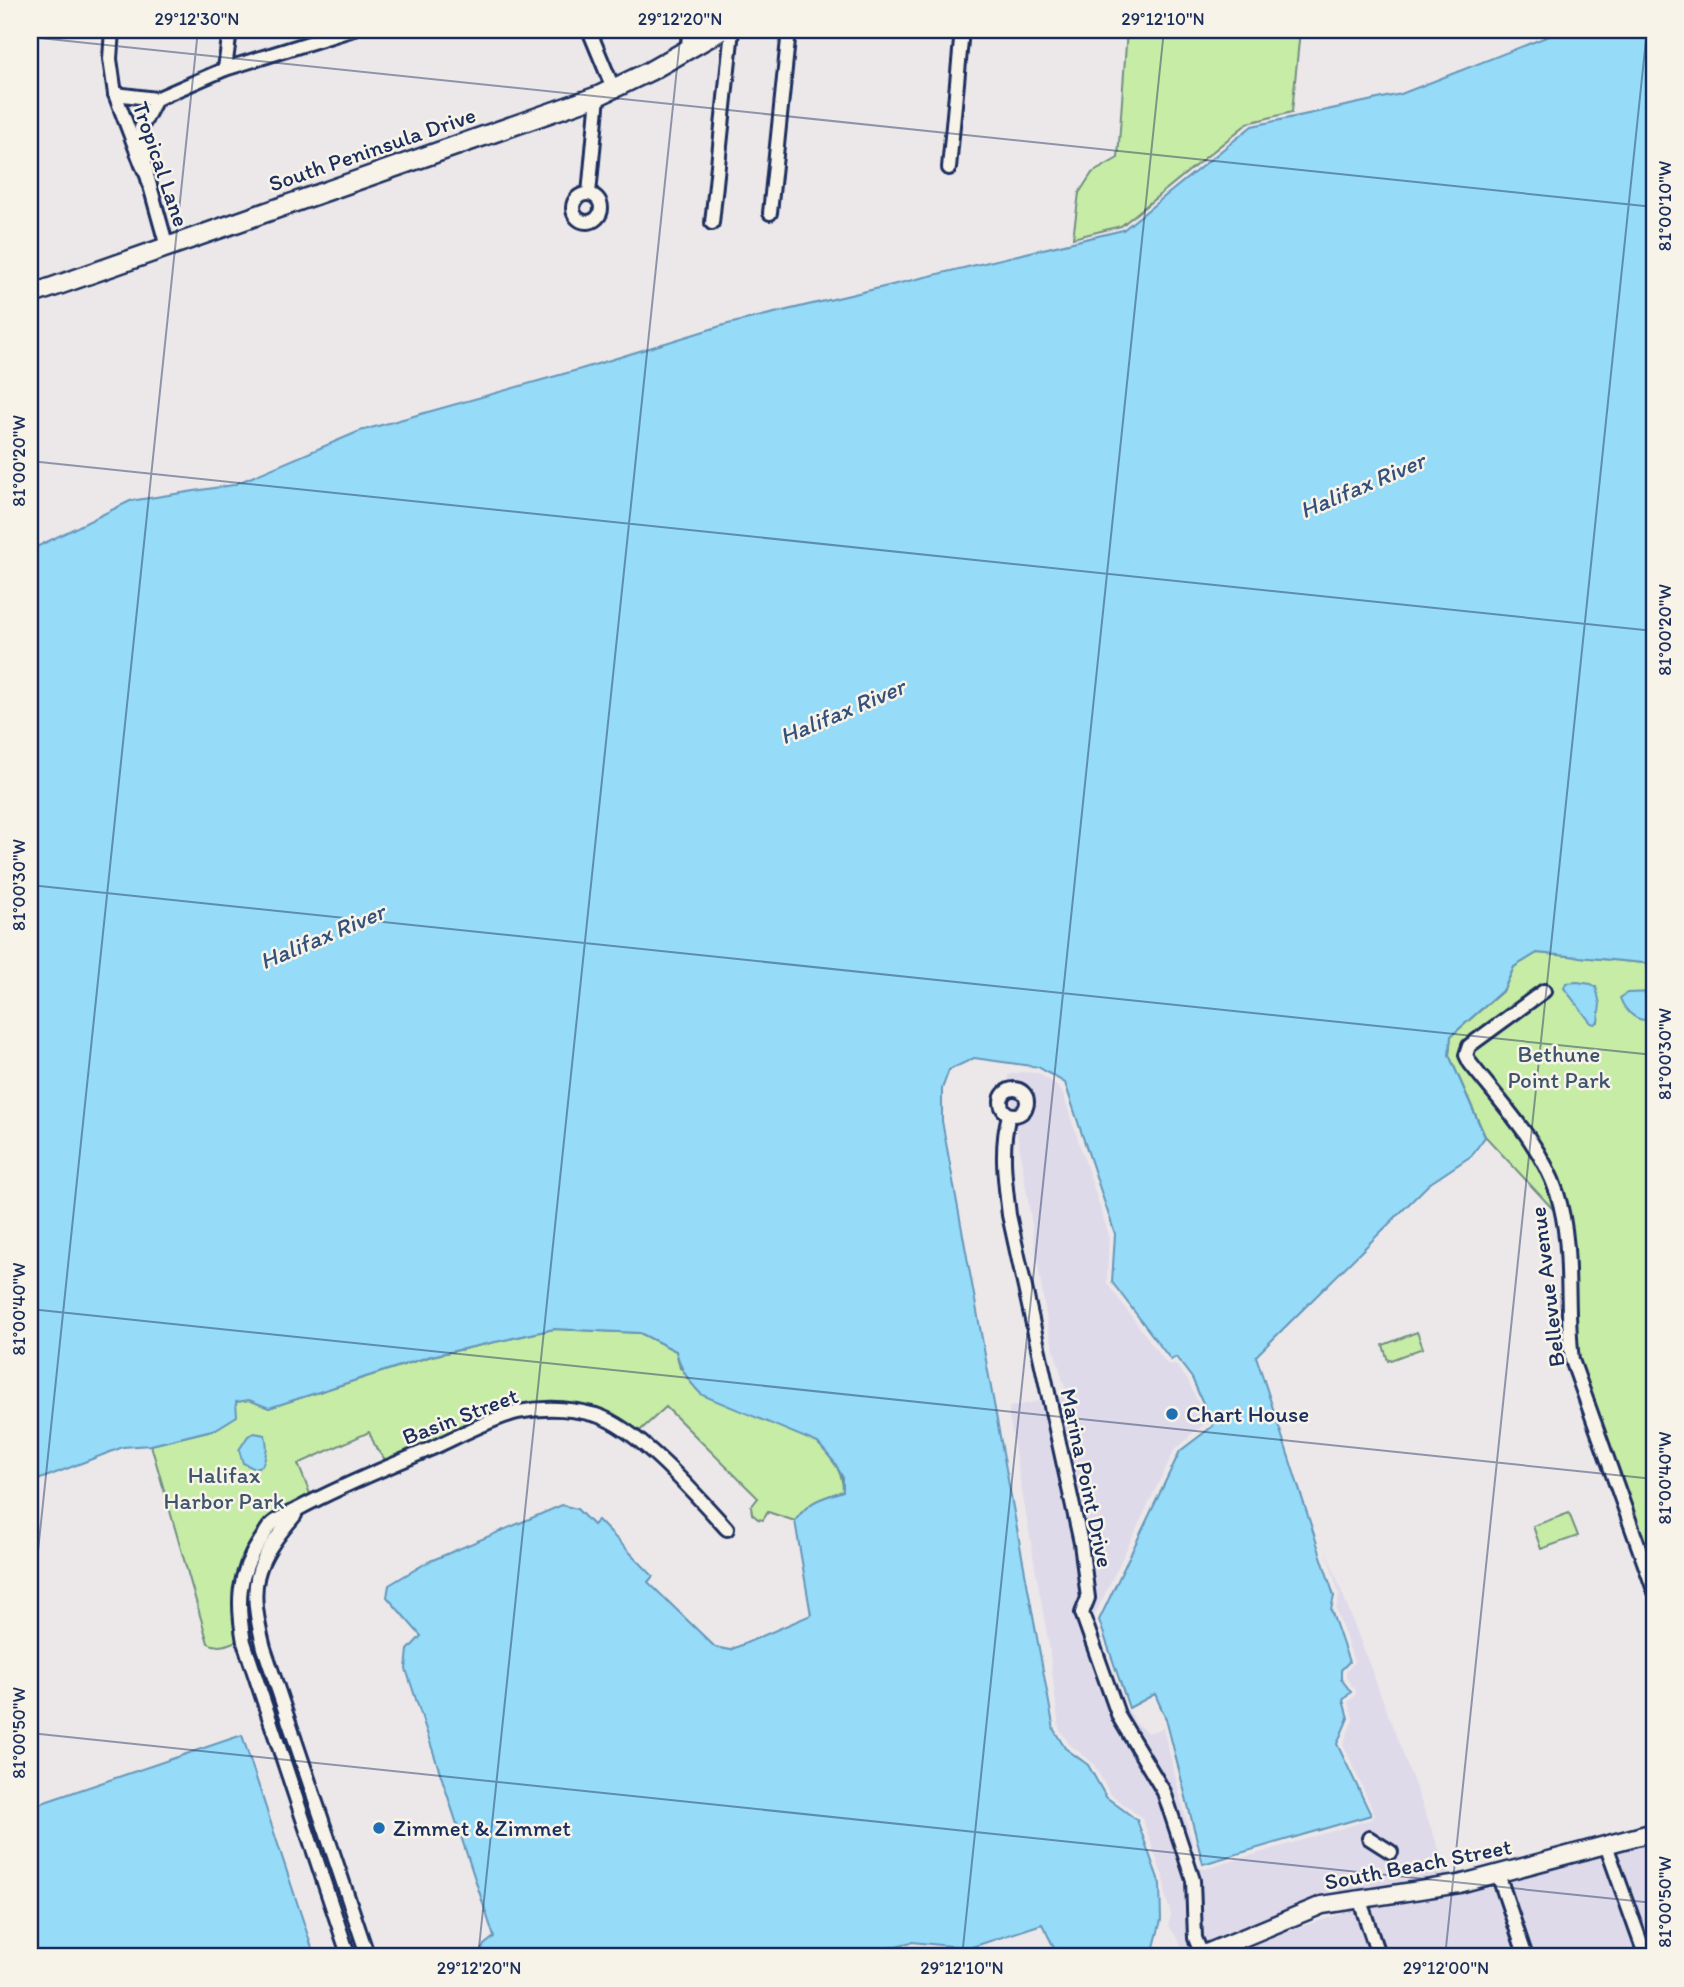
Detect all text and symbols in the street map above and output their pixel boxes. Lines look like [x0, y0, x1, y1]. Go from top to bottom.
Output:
text: 29°12'30"N [155, 8, 239, 30]
text: 29°12'20"N [638, 8, 722, 30]
text: 29°12'10"N [1121, 8, 1205, 30]
street label: Tropical Lane [127, 98, 195, 230]
street label: South Peninsula Drive [265, 100, 479, 198]
text: 81°00'10"W [1654, 161, 1676, 251]
text: 81°00'20"W [8, 415, 30, 507]
water label: Halifax River [1295, 445, 1432, 524]
text: 81°00'20"W [1654, 584, 1676, 676]
water label: Halifax River [775, 671, 912, 750]
text: 81°00'30"W [8, 839, 30, 931]
water label: Halifax River [255, 896, 392, 975]
text: 81°00'30"W [1654, 1008, 1676, 1100]
park label: Bethune Point Park [1508, 1040, 1611, 1094]
street label: Bellevue Avenue [1523, 1205, 1571, 1369]
text: 81°00'40"W [8, 1263, 30, 1355]
street label: Basin Street [398, 1381, 522, 1451]
street label: Marina Point Drive [1054, 1386, 1120, 1570]
place label: Chart House [1186, 1400, 1309, 1428]
marker: Chart House [1164, 1406, 1180, 1422]
text: 81°00'40"W [1654, 1432, 1676, 1524]
park label: Halifax Harbor Park [164, 1461, 285, 1515]
text: 81°00'50"W [8, 1687, 30, 1779]
place label: Zimmet & Zimmet [393, 1814, 571, 1842]
marker: Zimmet & Zimmet [371, 1820, 387, 1836]
street label: South Beach Street [1322, 1832, 1514, 1896]
text: 81°00'50"W [1654, 1856, 1676, 1948]
text: 29°12'20"N [437, 1957, 521, 1979]
text: 29°12'10"N [920, 1957, 1004, 1979]
text: 29°12'00"N [1403, 1957, 1489, 1979]

